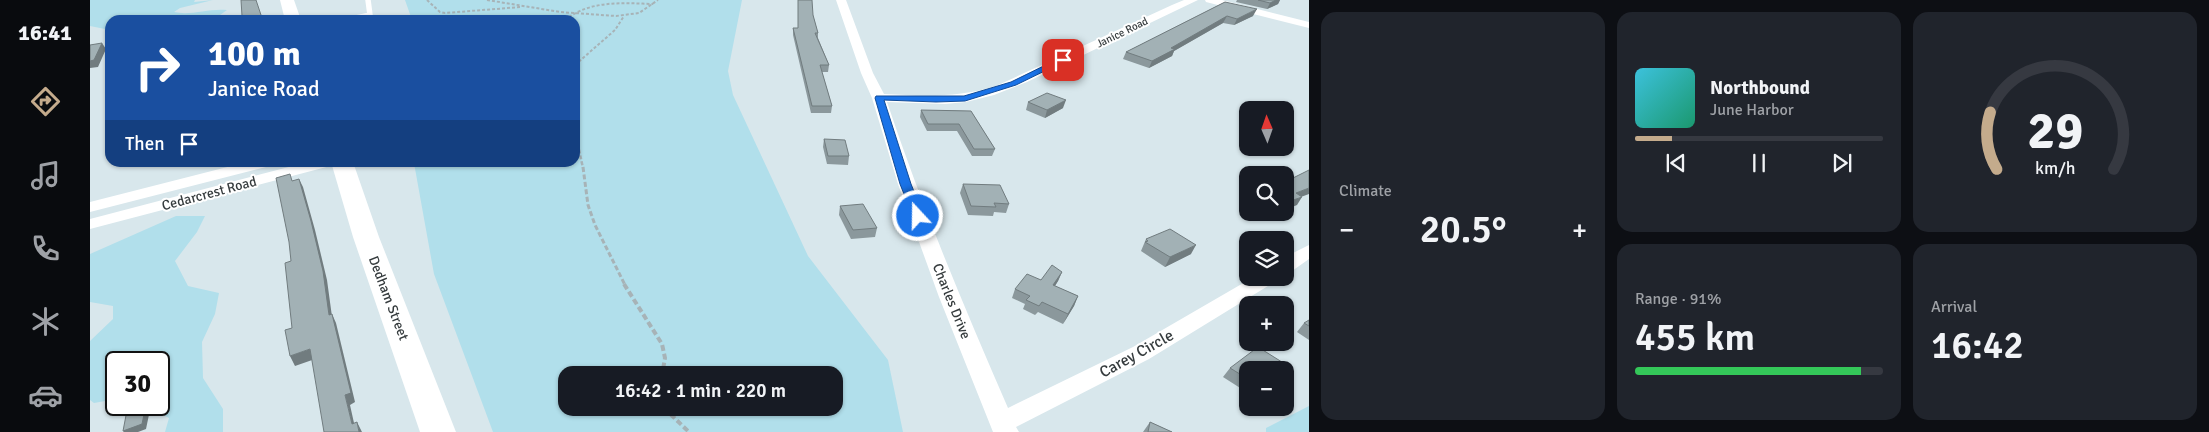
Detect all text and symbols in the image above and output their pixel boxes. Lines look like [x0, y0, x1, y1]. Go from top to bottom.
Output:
street label: Janice Road [1094, 14, 1150, 51]
text: 16:41 [18, 19, 72, 46]
text: 100 m [208, 32, 301, 75]
icon: right [125, 35, 190, 100]
pin [1042, 39, 1084, 81]
icon: arrive [1049, 46, 1077, 74]
text: Janice Road [208, 75, 320, 102]
text: Northbound [1710, 76, 1810, 100]
icon: directions [28, 84, 63, 119]
text: 29 [2027, 99, 2083, 163]
text: June Harbor [1710, 100, 1794, 120]
north arrow [1239, 101, 1294, 156]
map controls [1239, 101, 1294, 416]
icon: arrive [175, 130, 203, 158]
text: Then [125, 132, 165, 156]
icon: previous [1662, 149, 1690, 177]
icon: pause [1745, 149, 1773, 177]
icon: next [1828, 149, 1856, 177]
text: km/h [2035, 157, 2075, 179]
icon: music [28, 158, 63, 193]
button: search [1239, 166, 1294, 221]
street label: Cedarcrest Road [160, 173, 258, 214]
text: Climate [1339, 181, 1392, 201]
position arrow [891, 189, 943, 241]
text: 20.5° [1420, 206, 1506, 253]
text: − [1339, 213, 1354, 247]
text: + [1572, 213, 1587, 247]
icon: phone [28, 231, 63, 266]
button: layers [1239, 231, 1294, 286]
street label: Dedham Street [365, 254, 412, 343]
street label: Charles Drive [929, 261, 974, 341]
text: Range · 91% [1635, 289, 1721, 309]
button: + [1239, 296, 1294, 351]
text: Arrival [1931, 297, 1977, 317]
icon: climate [28, 304, 63, 339]
text: 455 km [1635, 314, 1755, 361]
text: 16:42 [1931, 322, 2024, 369]
street label: Carey Circle [1096, 325, 1177, 382]
speed limit sign: 30 [105, 351, 170, 416]
button: − [1239, 361, 1294, 416]
icon: car [28, 378, 63, 413]
text: 16:42 · 1 min · 220 m [615, 379, 786, 403]

